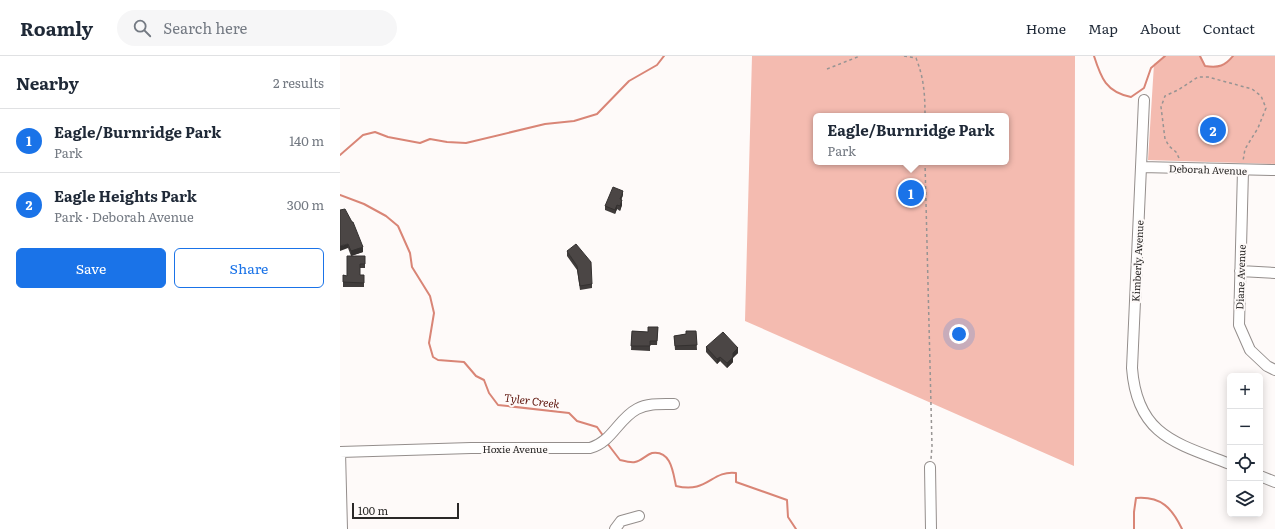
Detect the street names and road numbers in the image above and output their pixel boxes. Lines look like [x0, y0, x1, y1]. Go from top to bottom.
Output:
street label: Deborah Avenue [1169, 160, 1247, 178]
street label: Kimberly Avenue [1127, 220, 1147, 302]
street label: Diane Avenue [1231, 244, 1249, 310]
street label: Hoxie Avenue [482, 441, 548, 456]

